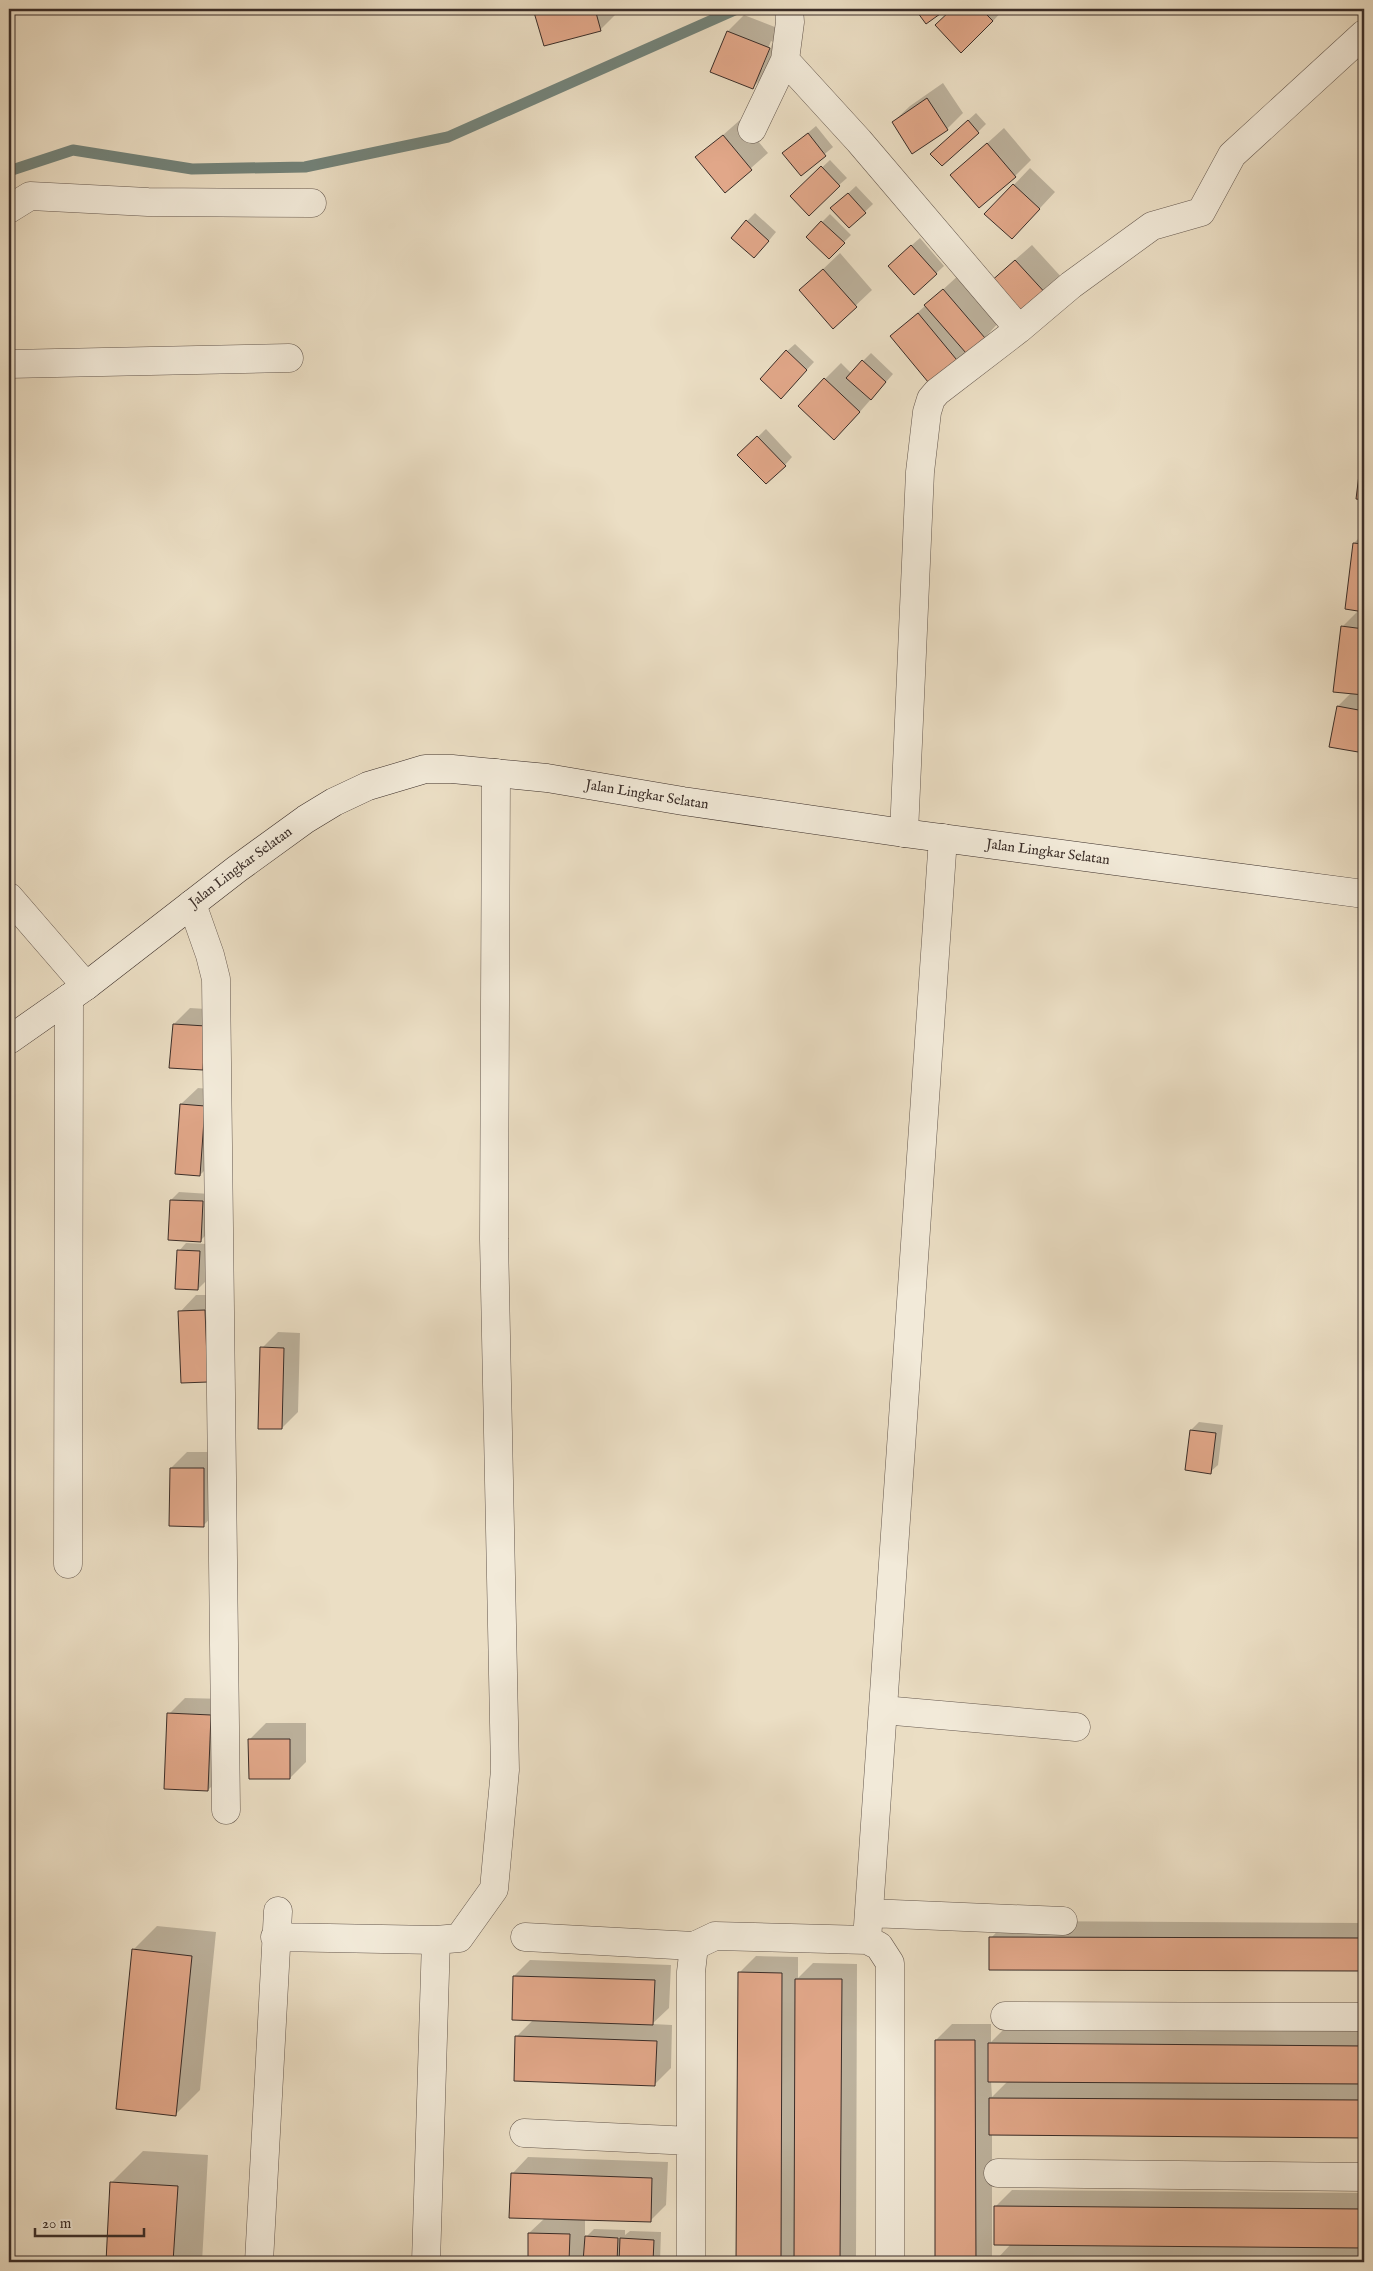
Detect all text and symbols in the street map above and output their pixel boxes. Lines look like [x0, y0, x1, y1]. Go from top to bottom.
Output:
street label: Jalan Lingkar Selatan [582, 775, 710, 814]
street label: Jalan Lingkar Selatan [184, 823, 296, 913]
street label: Jalan Lingkar Selatan [983, 835, 1111, 869]
scale bar [35, 2206, 144, 2238]
text: 20 m [42, 2214, 72, 2233]

